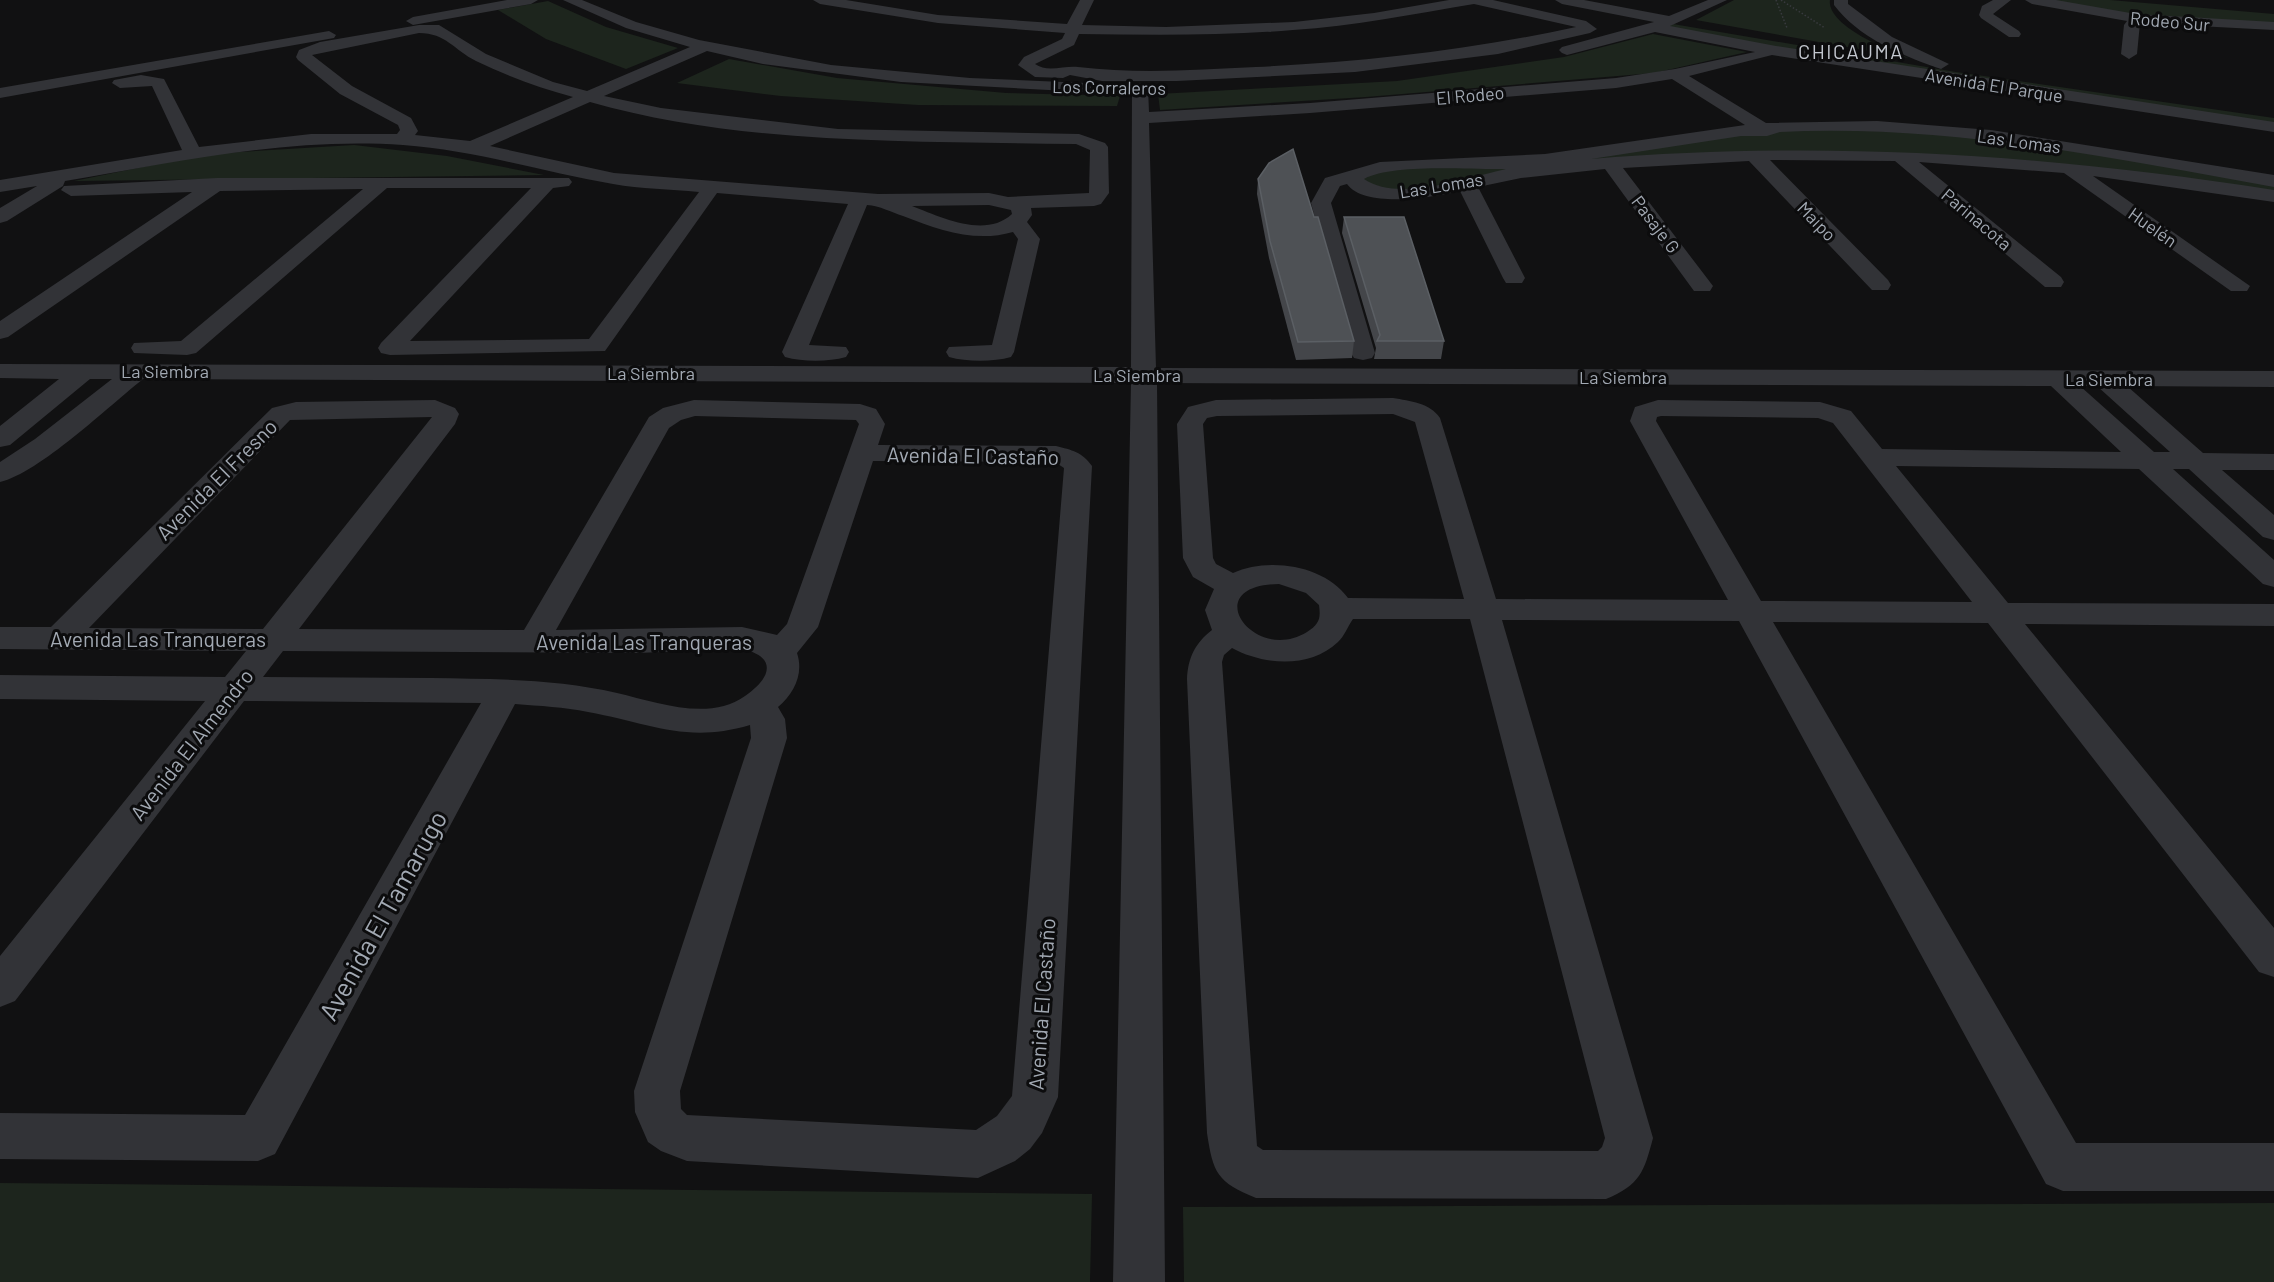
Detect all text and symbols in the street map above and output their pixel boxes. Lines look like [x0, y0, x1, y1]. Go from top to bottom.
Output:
street label: Rodeo Sur [2129, 7, 2211, 35]
district label: CHICAUMA [1798, 39, 1904, 63]
street label: Avenida El Parque [1924, 63, 2064, 107]
street label: Los Corraleros [1052, 75, 1166, 99]
street label: El Rodeo [1435, 81, 1505, 109]
street label: Las Lomas [1976, 124, 2062, 158]
street label: Las Lomas [1398, 168, 1484, 202]
street label: Parinacota [1938, 183, 2016, 255]
street label: Pasaje G [1627, 191, 1685, 257]
street label: Maipo [1793, 197, 1841, 245]
street label: Huelén [2124, 202, 2182, 252]
street label: La Siembra [121, 360, 209, 382]
street label: La Siembra [607, 362, 695, 384]
street label: La Siembra [1093, 364, 1181, 386]
street label: La Siembra [1579, 366, 1667, 388]
street label: La Siembra [2065, 368, 2153, 390]
street label: Avenida El Fresno [150, 413, 282, 545]
street label: Avenida El Castaño [887, 441, 1059, 469]
street label: Avenida Las Tranqueras [50, 626, 266, 651]
street label: Avenida Las Tranqueras [536, 629, 752, 654]
street label: Avenida El Almendro [124, 663, 258, 825]
street label: Avenida El Tamarugo [311, 805, 453, 1025]
street label: Avenida El Castaño [1023, 917, 1059, 1091]

